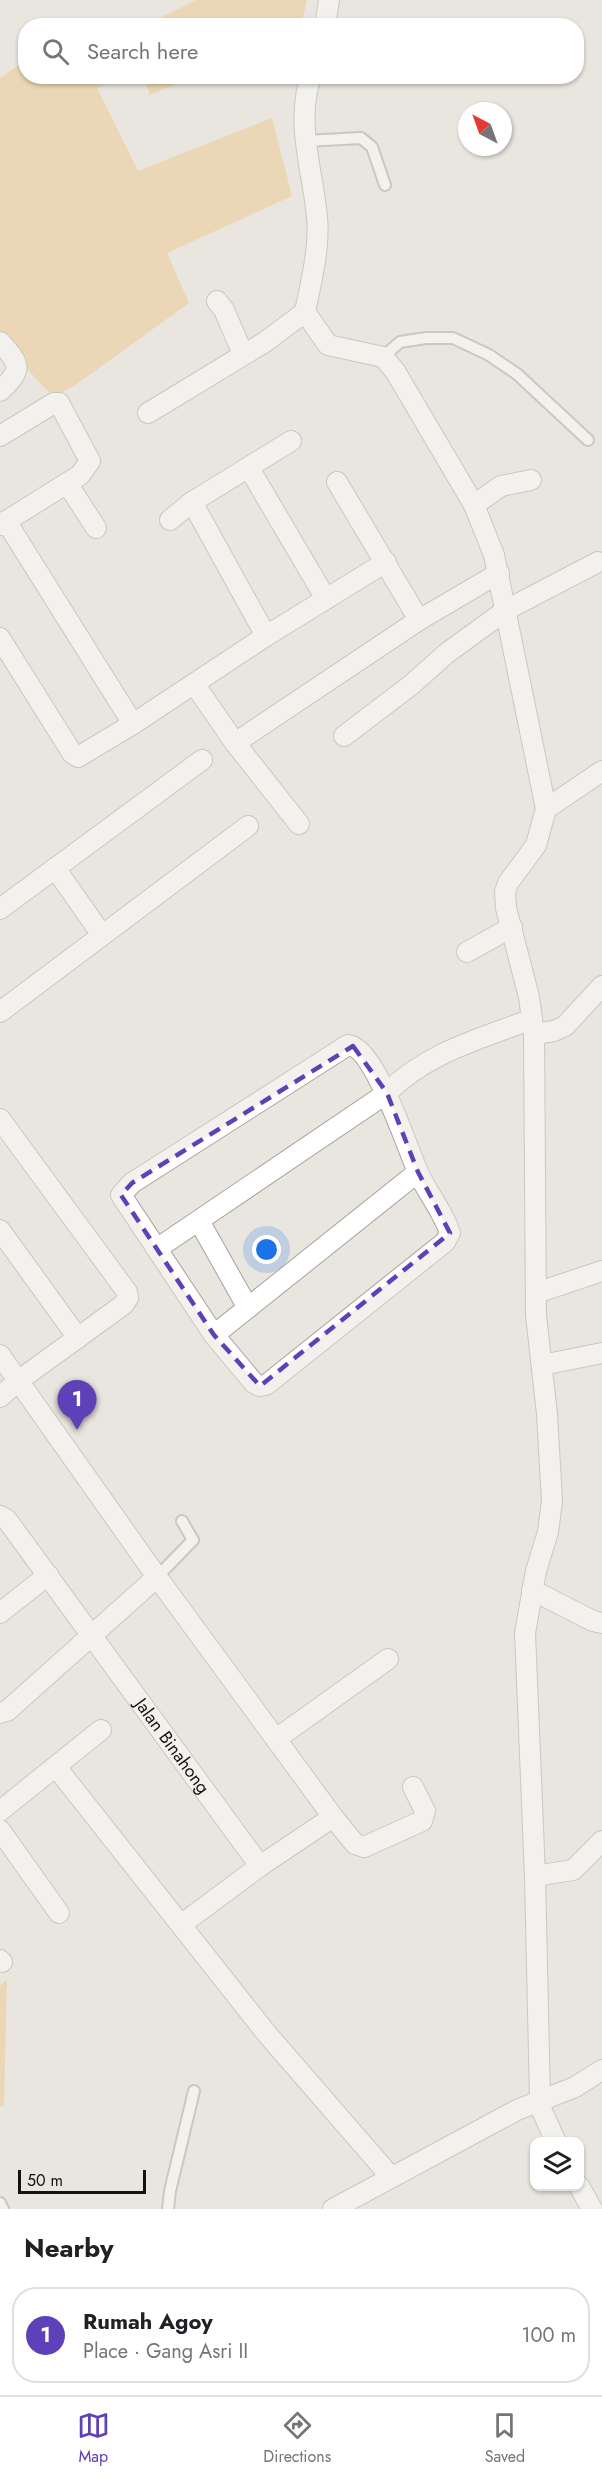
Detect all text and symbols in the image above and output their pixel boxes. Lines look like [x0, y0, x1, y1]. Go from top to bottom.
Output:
search box [18, 18, 584, 84]
icon: search [39, 35, 72, 68]
text: Search here [87, 35, 198, 67]
north arrow [458, 102, 512, 156]
your location [252, 1235, 281, 1264]
pin: 1 [58, 1380, 97, 1430]
street label: Jalan Binahong [127, 1691, 216, 1799]
map controls [530, 2137, 584, 2191]
button: layers [530, 2137, 584, 2191]
scale bar [18, 2167, 146, 2194]
text: 50 m [27, 2169, 63, 2192]
text: Nearby [24, 2229, 113, 2267]
text: Rumah Agoy [83, 2305, 213, 2337]
text: 1 [40, 2321, 51, 2350]
text: 100 m [521, 2321, 576, 2350]
text: Place · Gang Asri II [83, 2337, 248, 2366]
tab: Map [77, 2409, 110, 2468]
tab: Directions [263, 2409, 331, 2468]
tab: Saved [485, 2409, 525, 2468]

